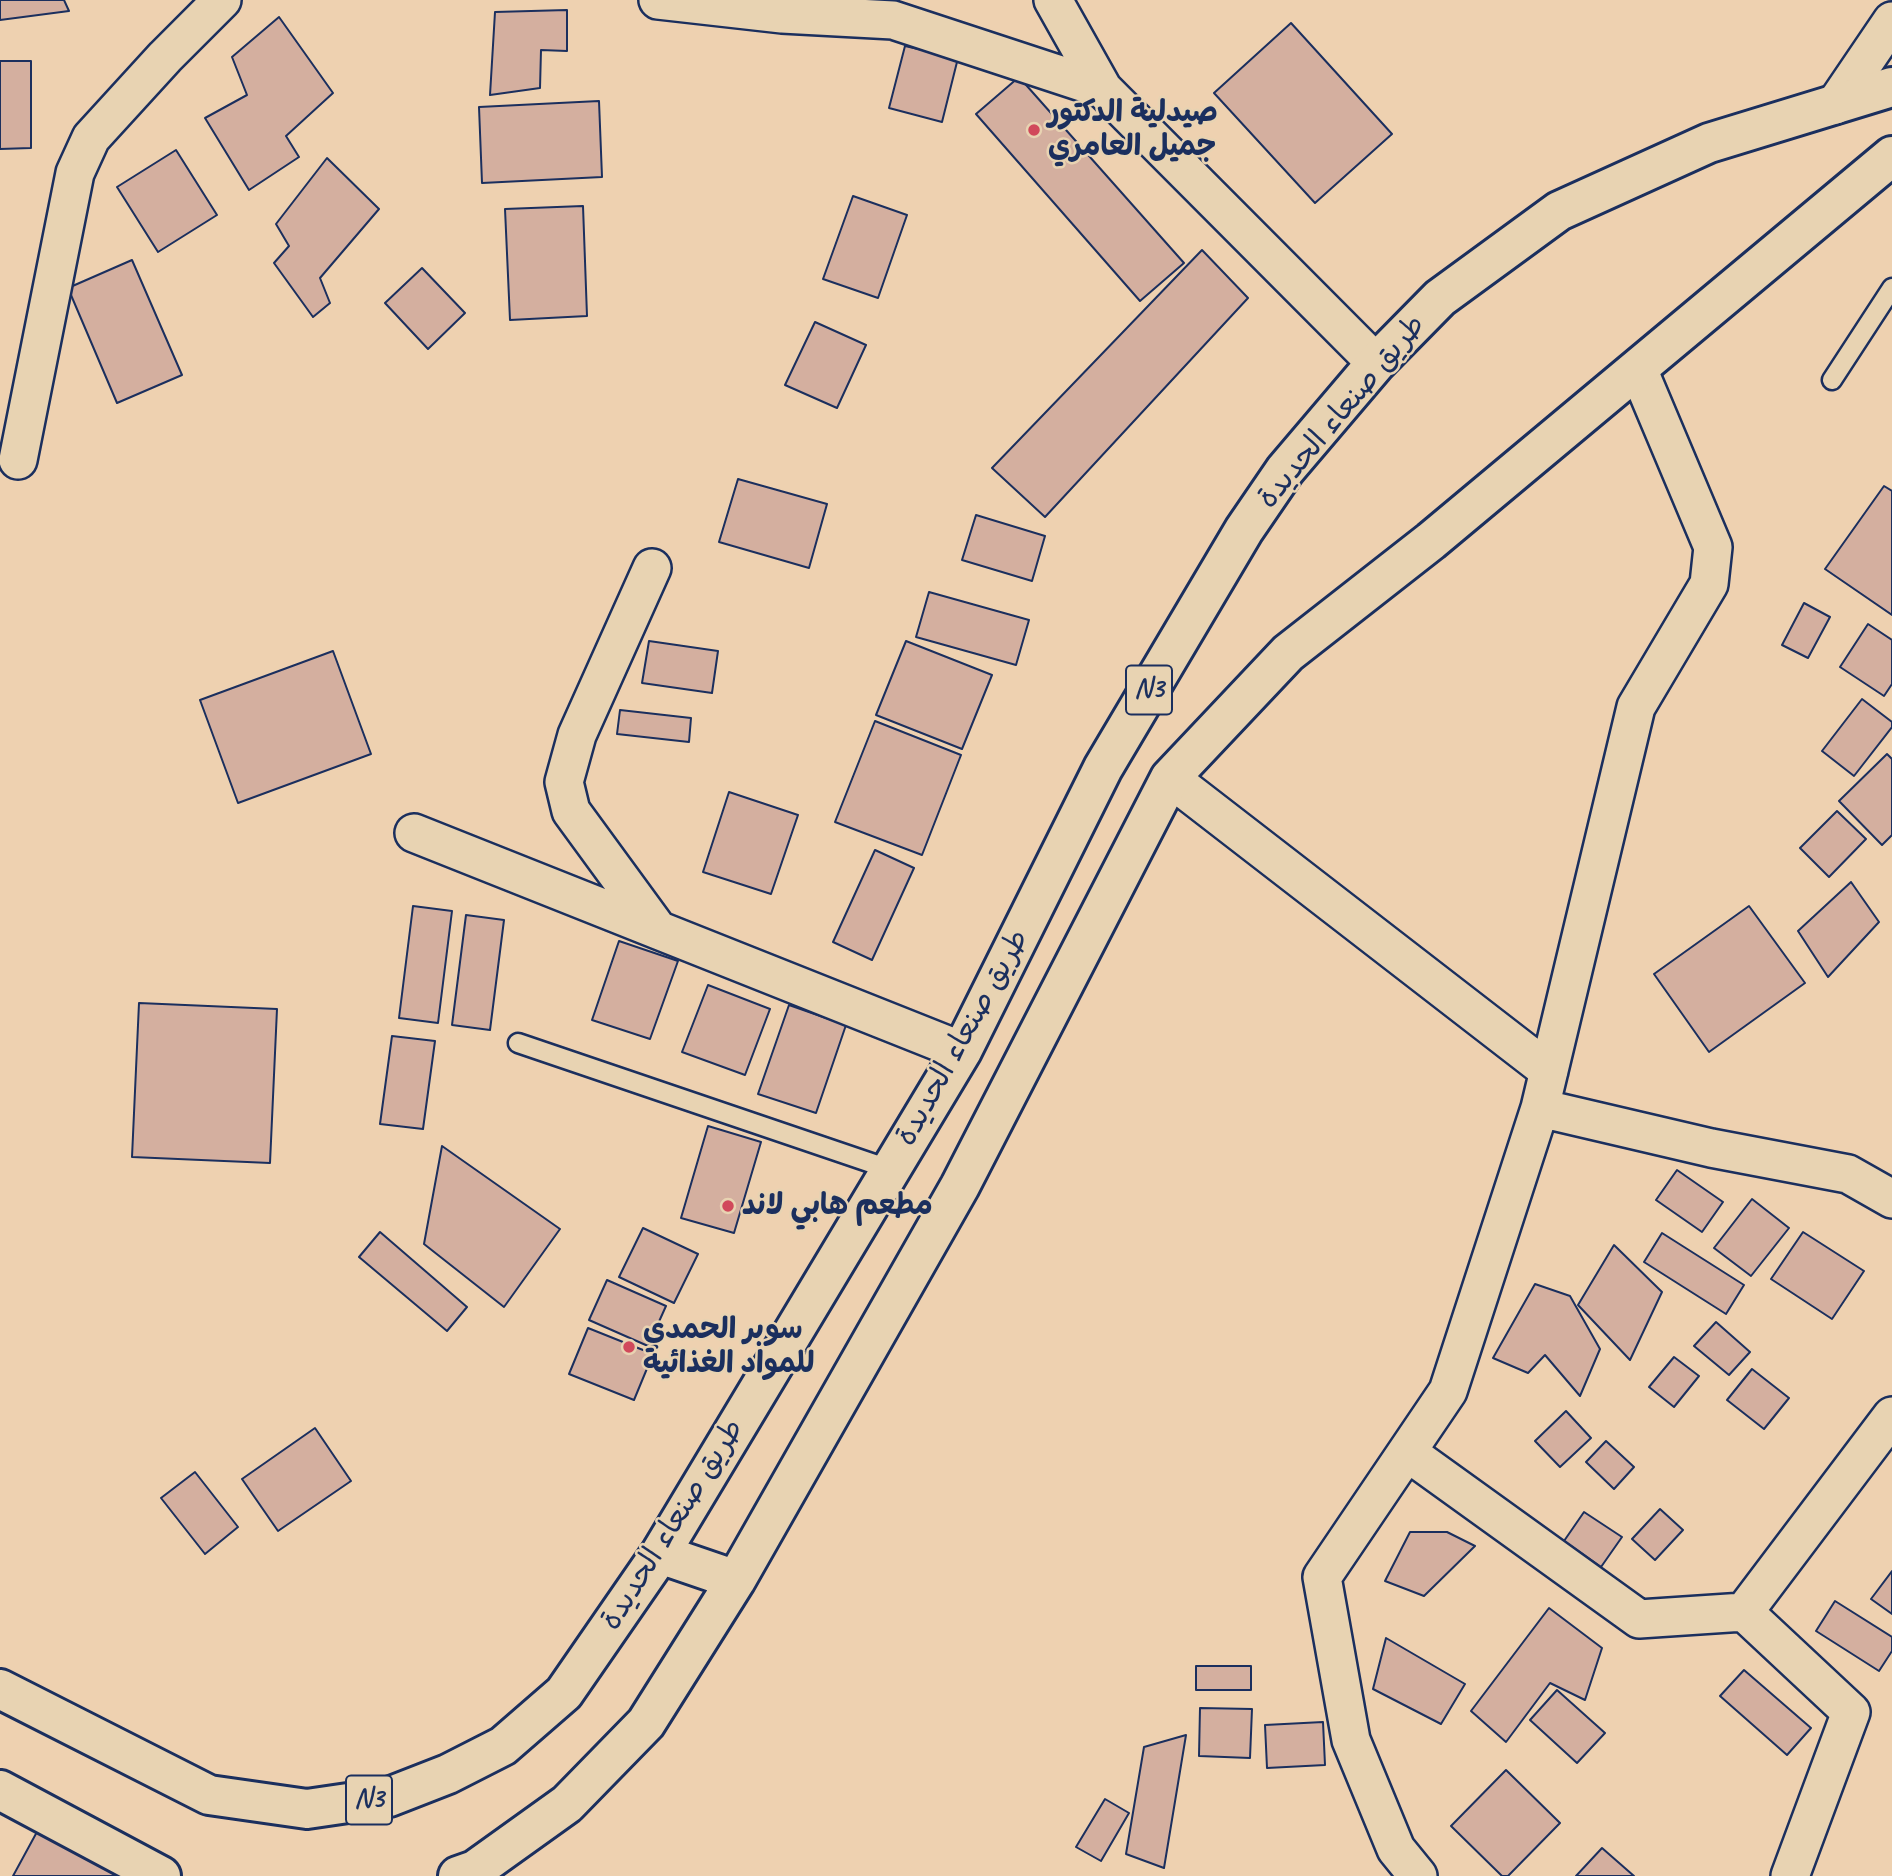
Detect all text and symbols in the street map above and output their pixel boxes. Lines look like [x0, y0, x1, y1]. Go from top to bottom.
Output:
place label: صيدلية الدكتور جميل العامري [1048, 95, 1218, 166]
marker: صيدلية الدكتور جميل العامري [1026, 122, 1042, 138]
street label: طريق صنعاء الحديدة [1250, 308, 1434, 516]
road number: N3 [1126, 666, 1172, 714]
street label: طريق صنعاء الحديدة [889, 924, 1037, 1152]
place label: مطعم هابي لاند [742, 1188, 933, 1224]
marker: مطعم هابي لاند [720, 1198, 736, 1214]
place label: سوبر الحمدي للمواد الغذائية [643, 1312, 814, 1382]
marker: سوبر الحمدي للمواد الغذائية [621, 1339, 637, 1355]
street label: طريق صنعاء الحديدة [594, 1413, 752, 1637]
road number: N3 [346, 1776, 392, 1825]

